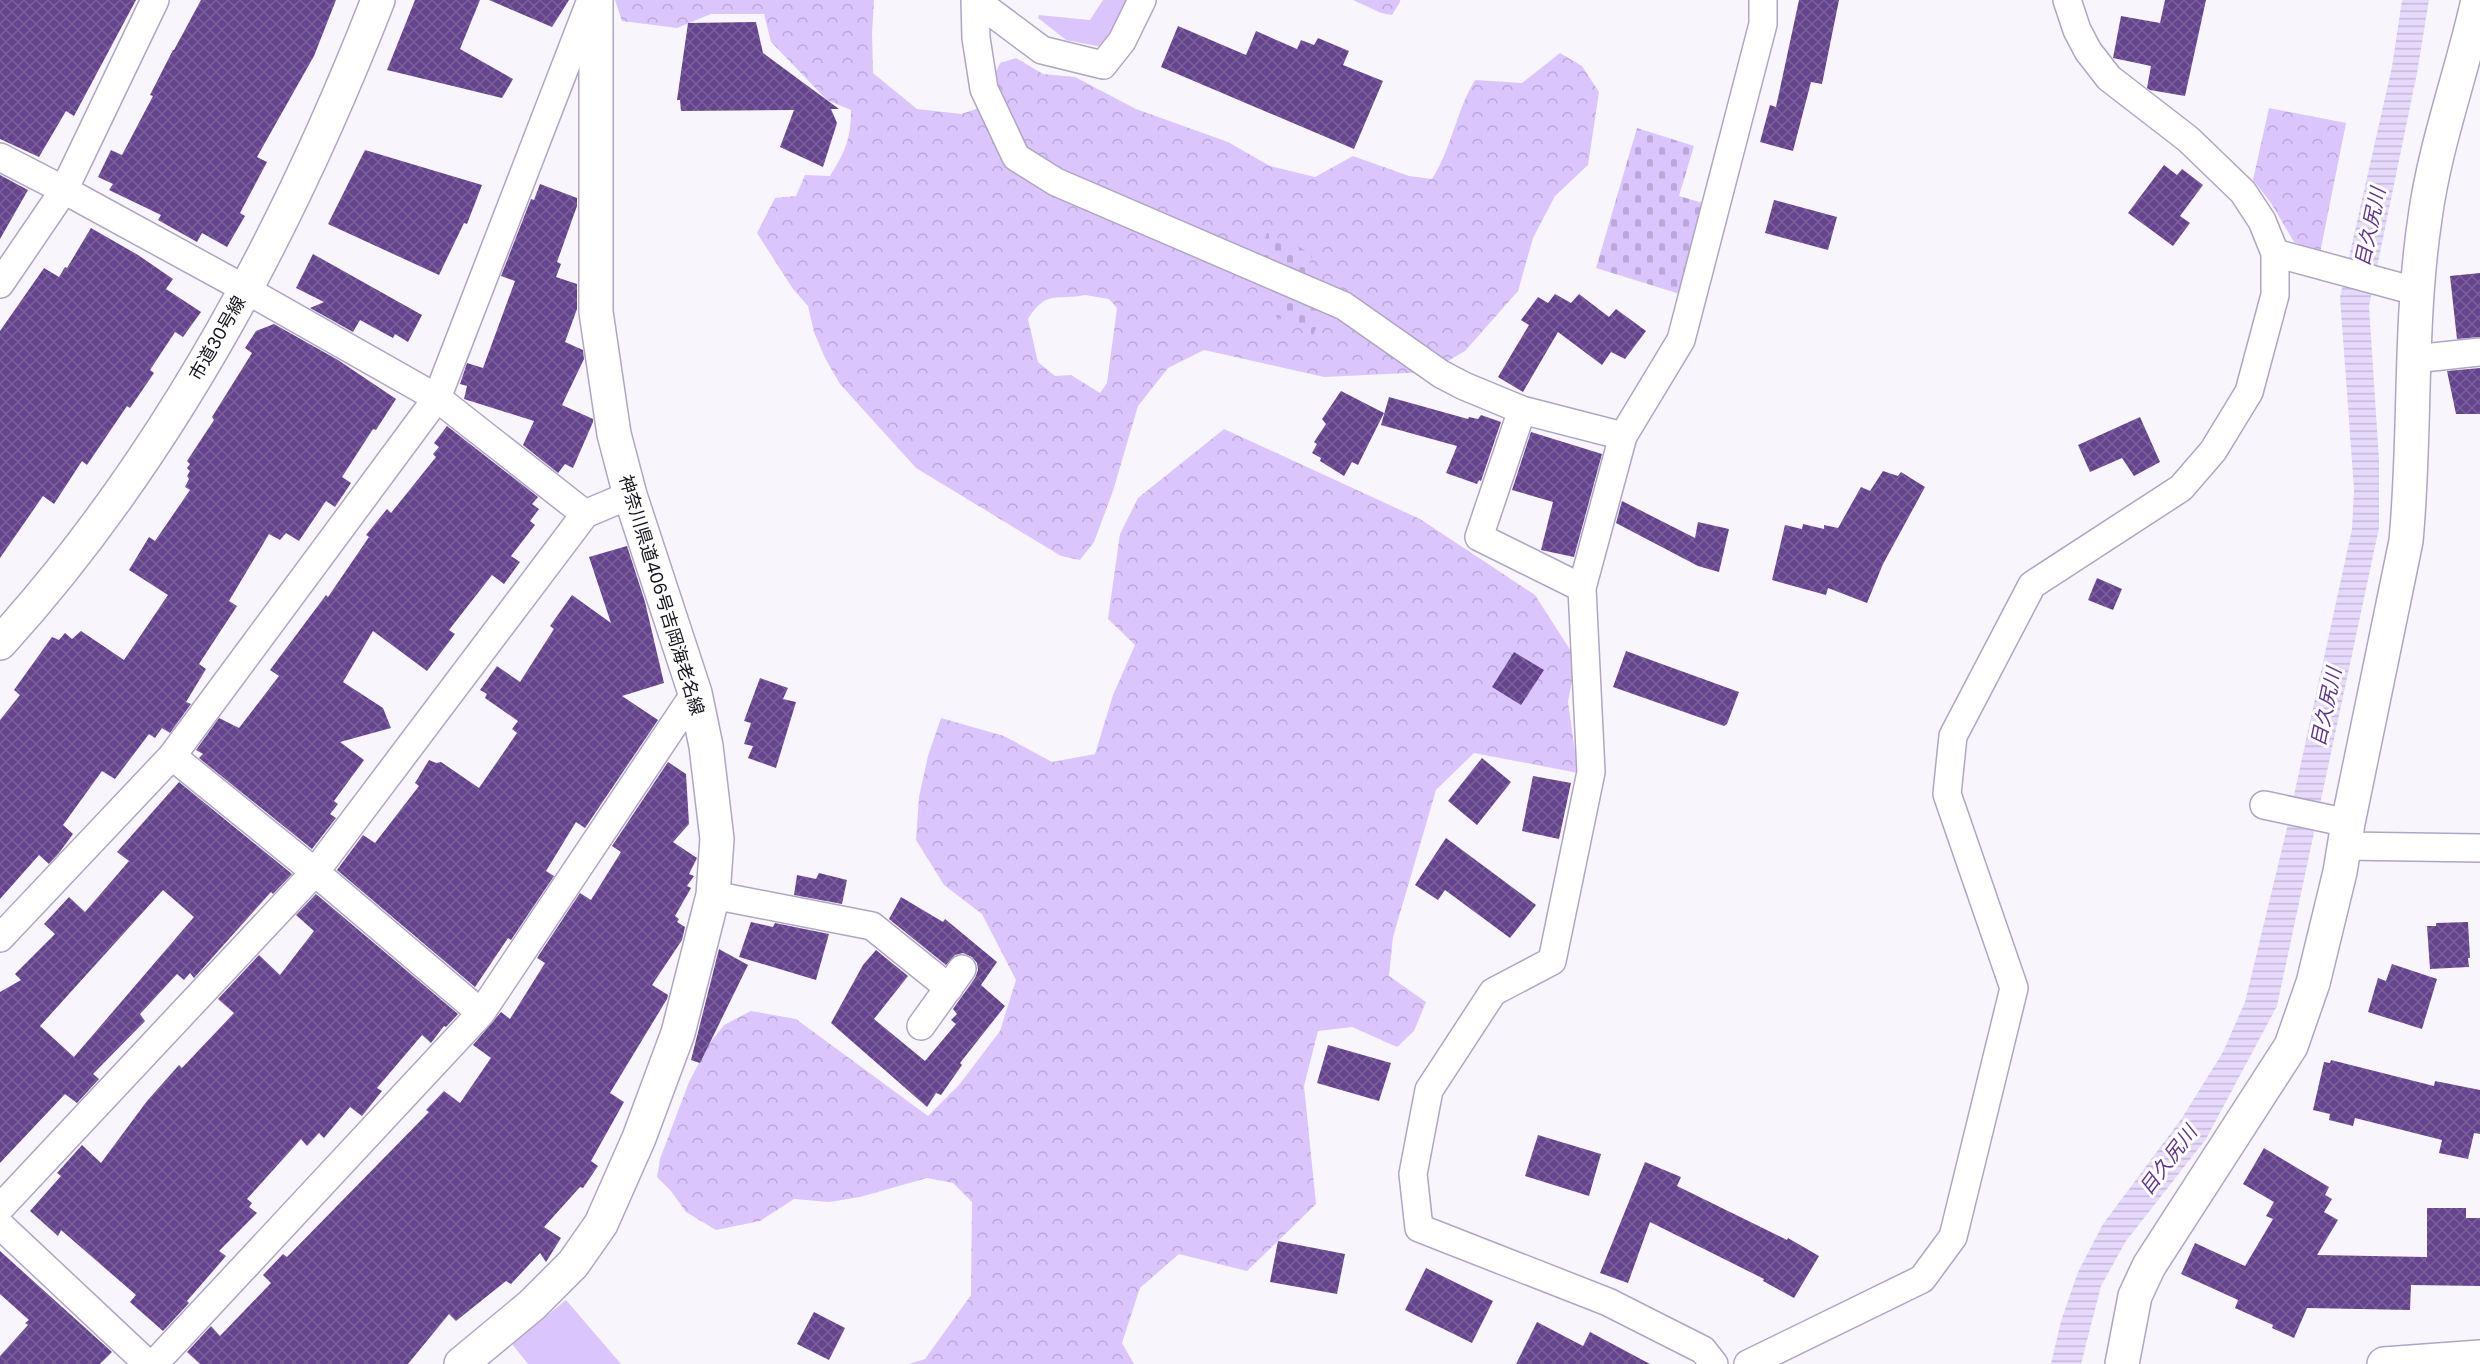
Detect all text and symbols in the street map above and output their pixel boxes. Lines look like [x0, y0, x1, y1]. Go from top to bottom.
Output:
water label: 目久尻川 [2348, 183, 2392, 269]
street label: 市道30号線 [183, 291, 251, 385]
street label: 神奈川県道406号吉岡海老名線 [613, 472, 711, 718]
water label: 目久尻川 [2304, 663, 2348, 749]
water label: 目久尻川 [2133, 1118, 2204, 1200]

